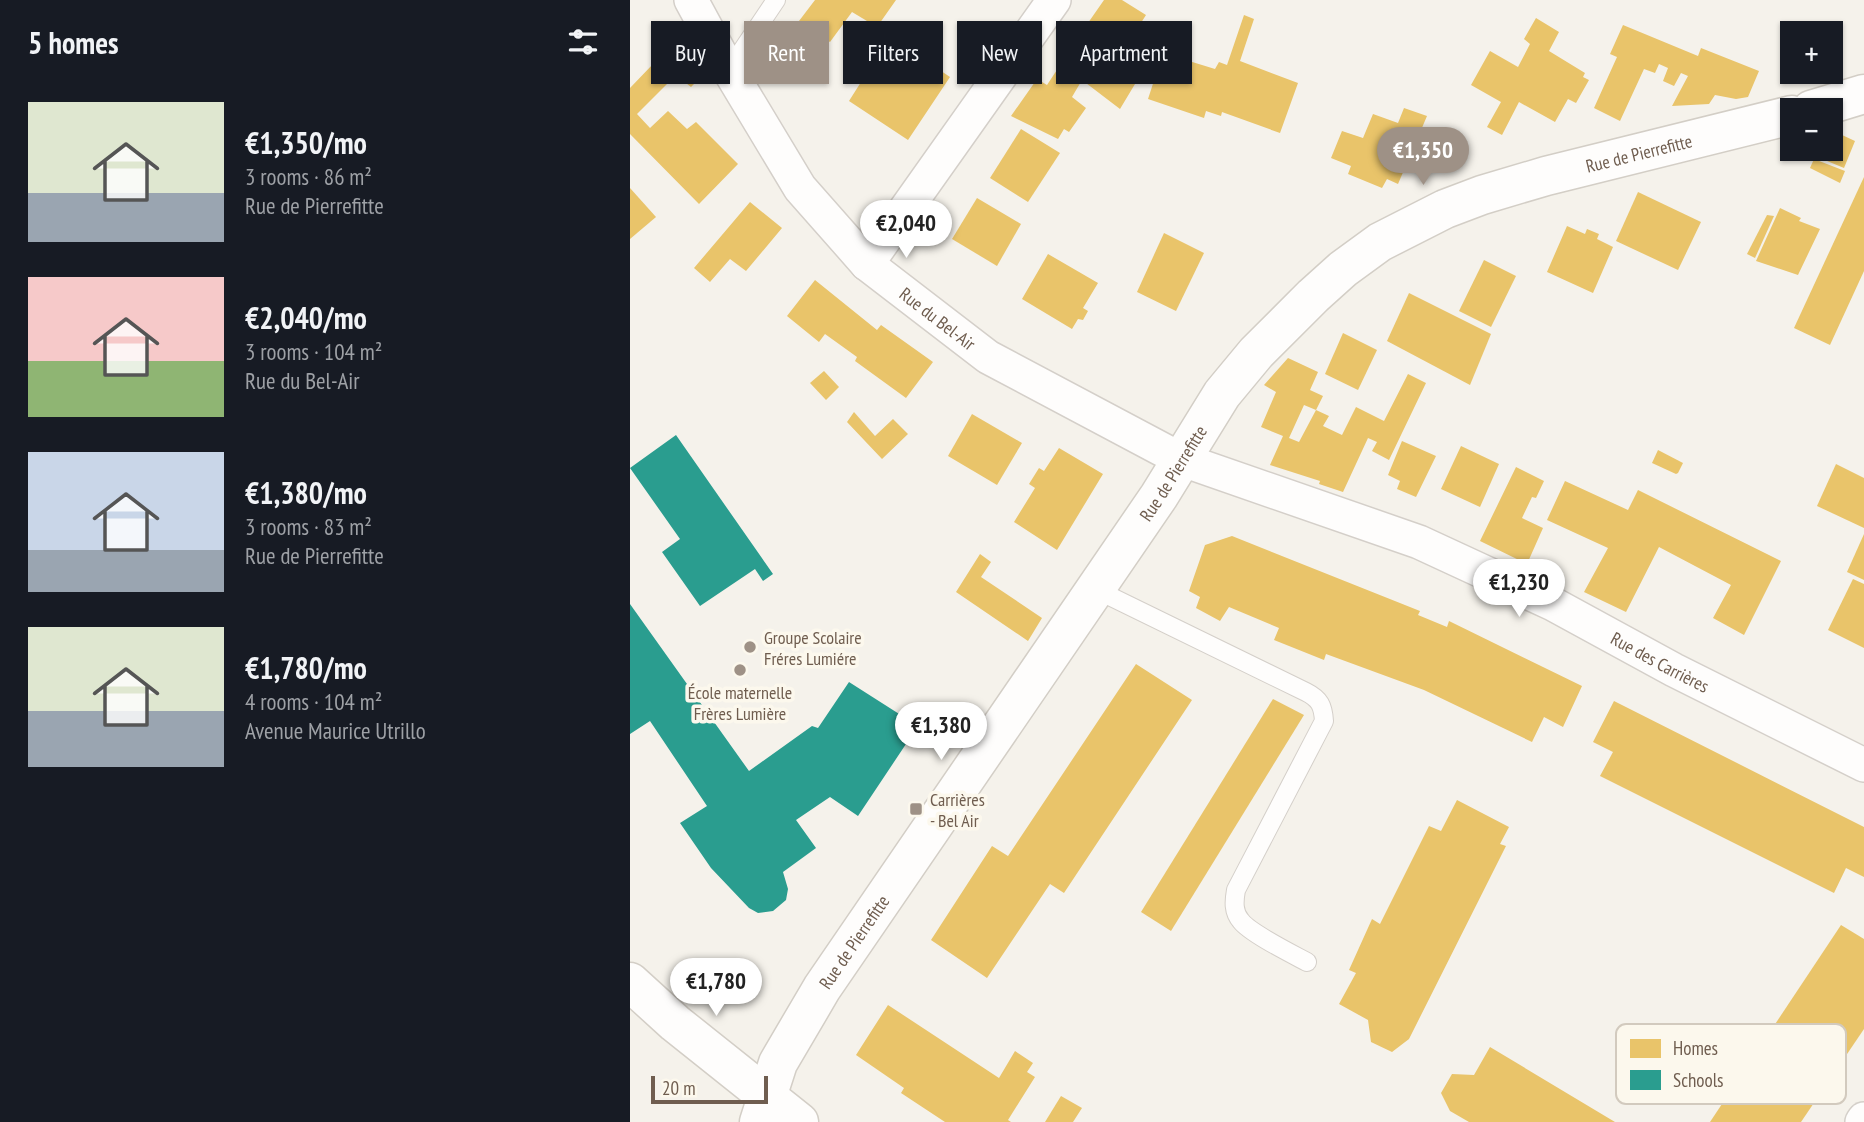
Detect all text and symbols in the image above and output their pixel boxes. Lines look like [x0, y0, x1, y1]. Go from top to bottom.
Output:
chip: Buy [651, 21, 730, 84]
chip: Rent [744, 21, 829, 84]
chip: Filters [843, 21, 943, 84]
chip: New [957, 21, 1042, 84]
chip: Apartment [1056, 21, 1192, 84]
map controls [1780, 21, 1843, 161]
button: + [1780, 21, 1843, 84]
text: 5 homes [28, 23, 119, 62]
icon: filters [564, 23, 602, 61]
button: − [1780, 98, 1843, 161]
text: €1,350/mo [245, 123, 367, 162]
pin: €1,350 [1366, 128, 1480, 187]
street label: Rue de Pierrefitte [1583, 129, 1694, 177]
icon: home [84, 130, 168, 214]
text: €1,350 [1393, 135, 1453, 164]
text: 3 rooms · 86 m² [245, 162, 372, 191]
text: Rue de Pierrefitte [245, 191, 384, 220]
pin: €2,040 [849, 201, 963, 260]
text: €2,040 [876, 208, 936, 237]
street label: Rue du Bel-Air [895, 282, 980, 355]
text: €2,040/mo [245, 298, 367, 337]
icon: home [84, 305, 168, 389]
text: 3 rooms · 104 m² [245, 337, 382, 366]
text: Rue du Bel-Air [245, 366, 360, 395]
street label: Rue de Pierrefitte [1134, 421, 1211, 525]
text: €1,380/mo [245, 473, 367, 512]
icon: home [84, 480, 168, 564]
text: 3 rooms · 83 m² [245, 512, 372, 541]
text: Rue de Pierrefitte [245, 541, 384, 570]
pin: €1,230 [1462, 560, 1576, 619]
text: €1,230 [1489, 567, 1549, 596]
place label: Groupe Scolaire Fréres Lumiére [764, 626, 862, 670]
street label: Rue des Carrières [1607, 626, 1713, 697]
marker: Groupe Scolaire Fréres Lumiére [742, 639, 758, 655]
text: €1,780/mo [245, 648, 367, 687]
icon: home [84, 655, 168, 739]
marker: École maternelle Frères Lumière [732, 662, 748, 678]
place label: École maternelle Frères Lumière [688, 681, 792, 725]
text: 4 rooms · 104 m² [245, 687, 382, 716]
pin: €1,380 [884, 702, 998, 762]
text: €1,380 [911, 710, 971, 739]
text: Avenue Maurice Utrillo [245, 716, 426, 745]
place label: Carrières - Bel Air [930, 788, 985, 832]
marker: Carrières - Bel Air [908, 801, 924, 817]
street label: Rue de Pierrefitte [813, 890, 894, 993]
pin: €1,780 [659, 958, 773, 1018]
text: €1,780 [686, 966, 746, 995]
legend [1616, 1024, 1846, 1104]
text: Homes [1673, 1036, 1718, 1060]
text: Schools [1673, 1068, 1724, 1092]
scale bar [651, 1073, 768, 1105]
text: 20 m [662, 1076, 696, 1100]

